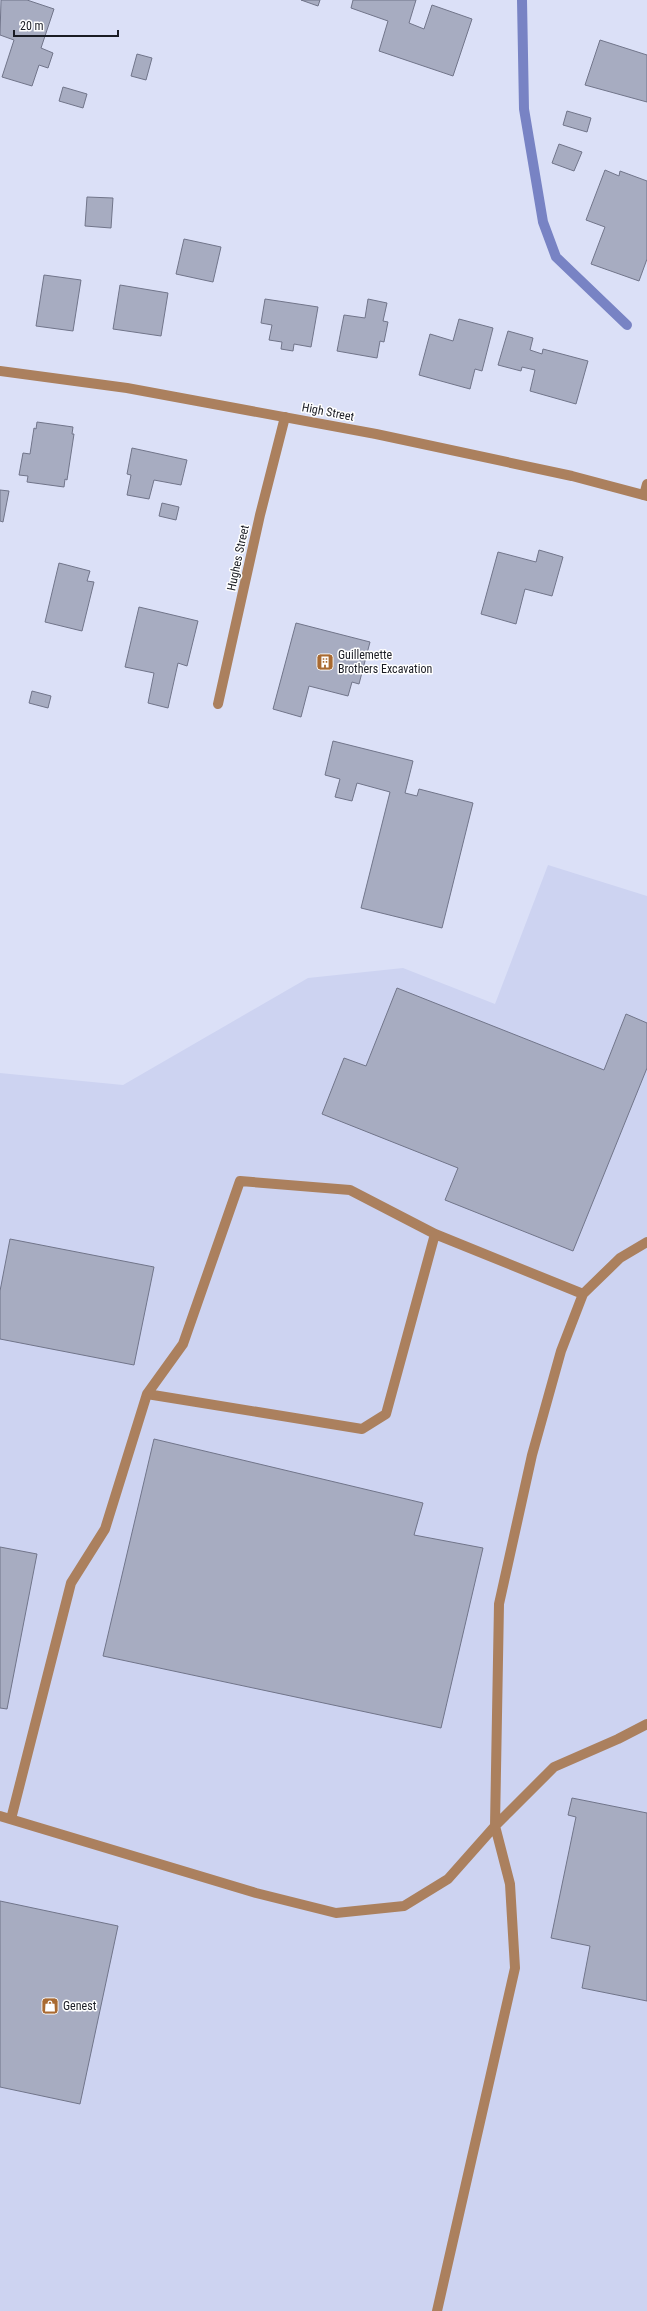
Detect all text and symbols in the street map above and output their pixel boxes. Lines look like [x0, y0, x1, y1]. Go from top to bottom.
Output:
scale bar [14, 12, 118, 38]
text: 20 m [20, 19, 44, 33]
street label: High Street [301, 400, 356, 424]
street label: Hughes Street [224, 523, 252, 592]
place label: Guillemette Brothers Excavation [338, 648, 432, 676]
building icon: Guillemette Brothers Excavation [315, 652, 335, 672]
shop icon: Genest [40, 1996, 60, 2016]
place label: Genest [63, 1999, 97, 2013]

